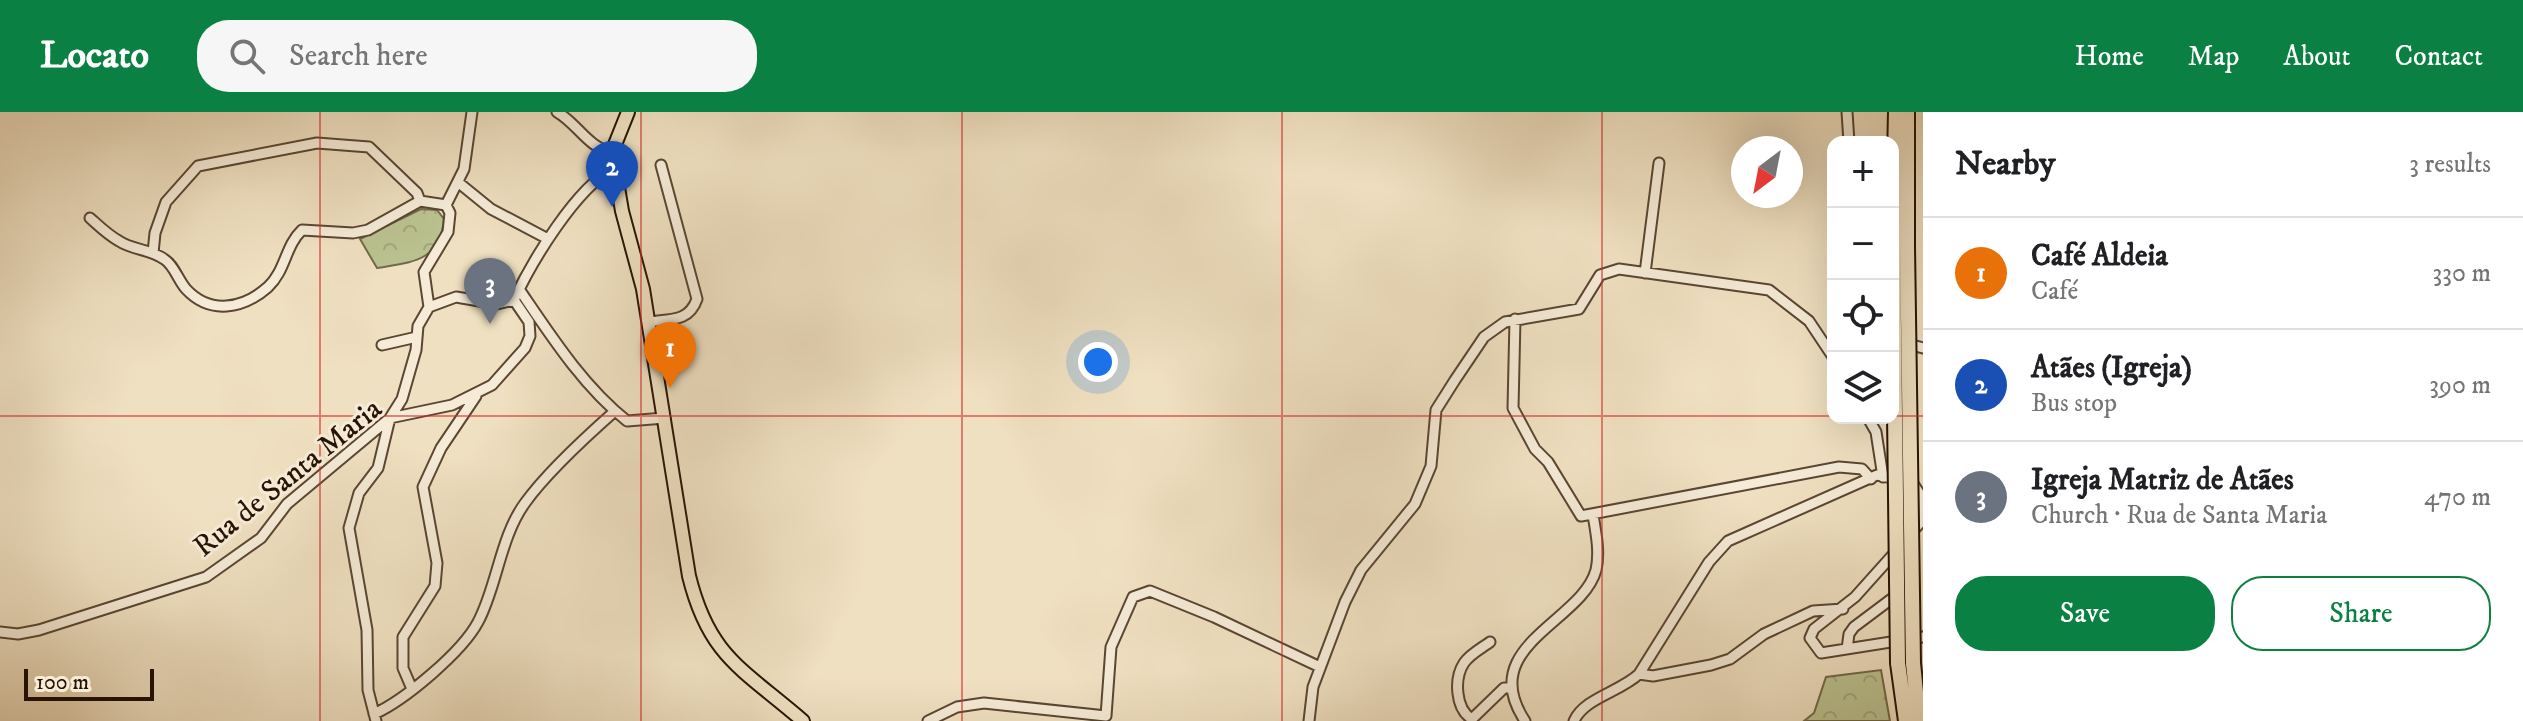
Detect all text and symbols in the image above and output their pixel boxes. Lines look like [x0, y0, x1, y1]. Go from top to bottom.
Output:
search box [197, 20, 757, 92]
text: Locato [40, 32, 149, 80]
icon: search [225, 34, 269, 78]
text: Search here [289, 38, 428, 75]
text: Home [2075, 39, 2144, 74]
text: Map [2188, 39, 2239, 74]
text: About [2283, 39, 2350, 74]
text: Contact [2394, 39, 2483, 74]
north arrow [1731, 136, 1803, 208]
map controls [1827, 136, 1899, 424]
button: + [1827, 136, 1899, 208]
pin: 2 [586, 141, 638, 207]
text: Nearby [1955, 143, 2056, 185]
text: 3 results [2409, 148, 2491, 181]
button: − [1827, 208, 1899, 280]
text: Café Aldeia [2031, 238, 2168, 275]
text: 1 [1976, 257, 1986, 290]
text: 330 m [2433, 257, 2491, 290]
pin: 3 [464, 258, 516, 324]
text: Café [2031, 275, 2078, 308]
button: locate [1827, 280, 1899, 352]
pin: 1 [644, 322, 696, 388]
your location [1078, 342, 1118, 382]
text: Atães (Igreja) [2031, 350, 2192, 387]
button: layers [1827, 352, 1899, 424]
text: 2 [1975, 369, 1987, 402]
text: 390 m [2429, 369, 2491, 402]
text: Bus stop [2031, 387, 2117, 420]
street label: Rua de Santa Maria [186, 391, 390, 566]
text: Igreja Matriz de Atães [2031, 462, 2294, 499]
text: 3 [1976, 481, 1986, 514]
text: 470 m [2424, 481, 2491, 514]
text: Church · Rua de Santa Maria [2031, 499, 2327, 532]
button: Save [1955, 576, 2215, 651]
button: Share [2231, 576, 2491, 651]
scale bar [24, 665, 154, 701]
text: 100 m [36, 669, 89, 696]

